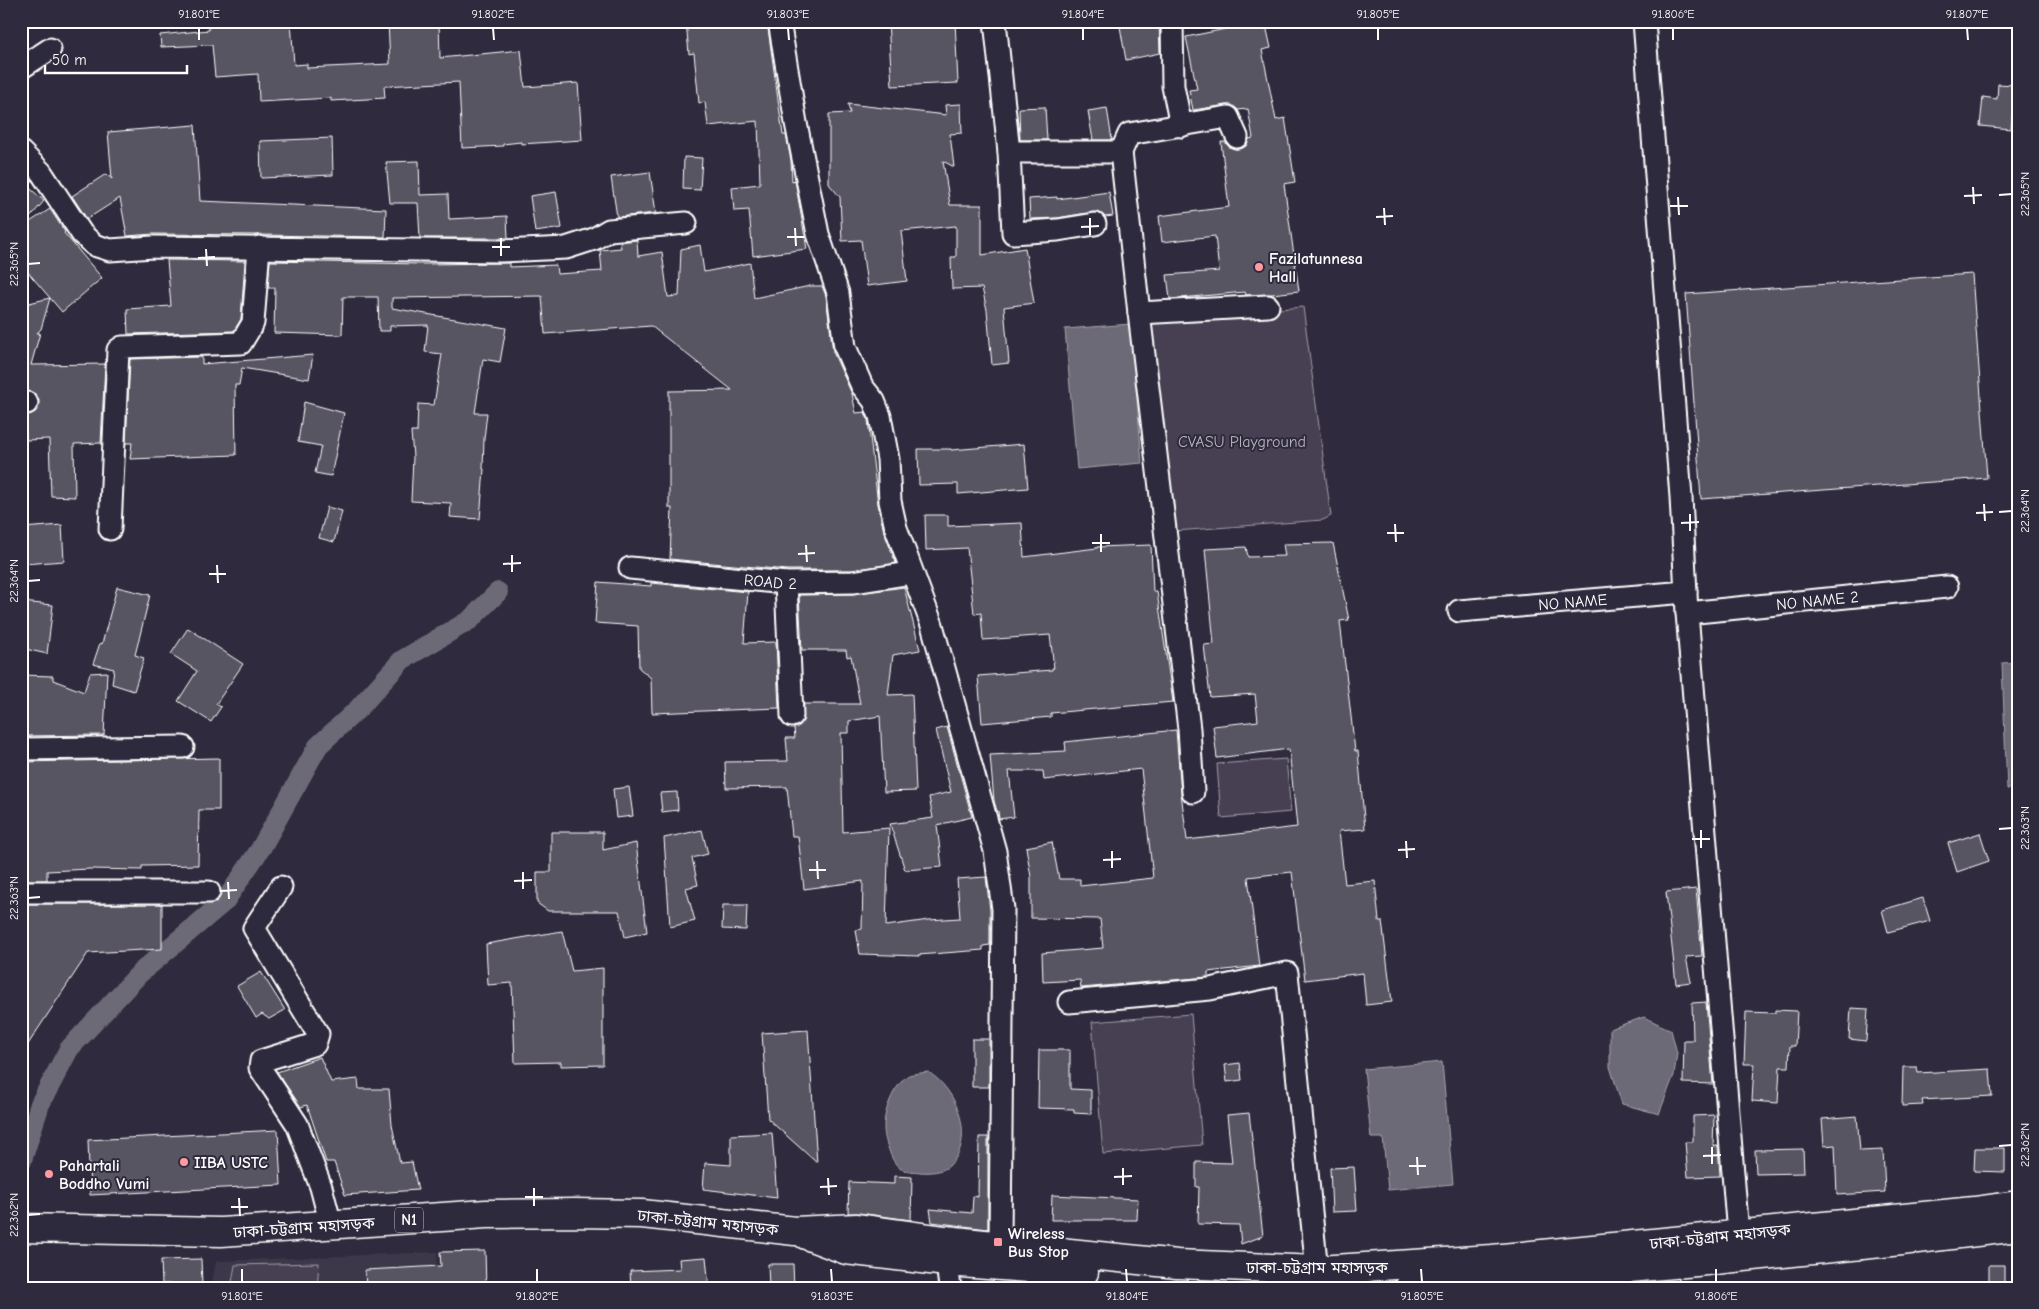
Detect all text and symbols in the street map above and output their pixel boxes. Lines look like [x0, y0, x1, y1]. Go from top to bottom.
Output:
text: 91.801°E [178, 7, 220, 21]
text: 91.802°E [472, 7, 514, 21]
text: 91.803°E [767, 7, 809, 21]
text: 91.804°E [1062, 7, 1104, 21]
text: 91.805°E [1356, 7, 1400, 21]
text: 91.806°E [1651, 7, 1695, 21]
text: 91.807°E [1946, 7, 1988, 21]
scale bar [45, 42, 188, 74]
text: 50 m [52, 51, 87, 69]
text: 22.365°N [2018, 172, 2032, 216]
text: 22.365°N [7, 242, 21, 286]
place label: Fazilatunnesa Hall [1269, 250, 1363, 286]
marker: Fazilatunnesa Hall [1253, 261, 1265, 273]
park label: CVASU Playground [1178, 433, 1306, 451]
text: 22.364°N [2018, 489, 2032, 533]
text: 22.364°N [7, 559, 21, 603]
street label: ROAD 2 [743, 571, 797, 593]
street label: NO NAME 2 [1775, 588, 1860, 614]
street label: NO NAME [1538, 591, 1608, 614]
text: 22.363°N [2018, 806, 2032, 850]
text: 22.363°N [7, 876, 21, 920]
text: 22.362°N [2018, 1123, 2032, 1167]
place label: IIBA USTC [194, 1154, 268, 1172]
marker: IIBA USTC [178, 1156, 190, 1168]
place label: Pahartali Boddho Vumi [59, 1157, 149, 1193]
marker: Pahartali Boddho Vumi [43, 1168, 55, 1180]
text: 22.362°N [7, 1193, 21, 1237]
street label: ঢাকা-চট্টগ্রাম মহাসড়ক [636, 1206, 780, 1239]
road number: N1 [395, 1208, 423, 1232]
street label: ঢাকা-চট্টগ্রাম মহাসড়ক [232, 1213, 376, 1242]
street label: ঢাকা-চট্টগ্রাম মহাসড়ক [1648, 1220, 1793, 1253]
place label: Wireless Bus Stop [1008, 1225, 1069, 1261]
marker: Wireless Bus Stop [992, 1236, 1004, 1248]
street label: ঢাকা-চট্টগ্রাম মহাসড়ক [1245, 1258, 1389, 1277]
text: 91.801°E [221, 1289, 263, 1303]
text: 91.802°E [516, 1289, 558, 1303]
text: 91.803°E [811, 1289, 853, 1303]
text: 91.804°E [1106, 1289, 1148, 1303]
text: 91.805°E [1400, 1289, 1444, 1303]
text: 91.806°E [1694, 1289, 1738, 1303]

